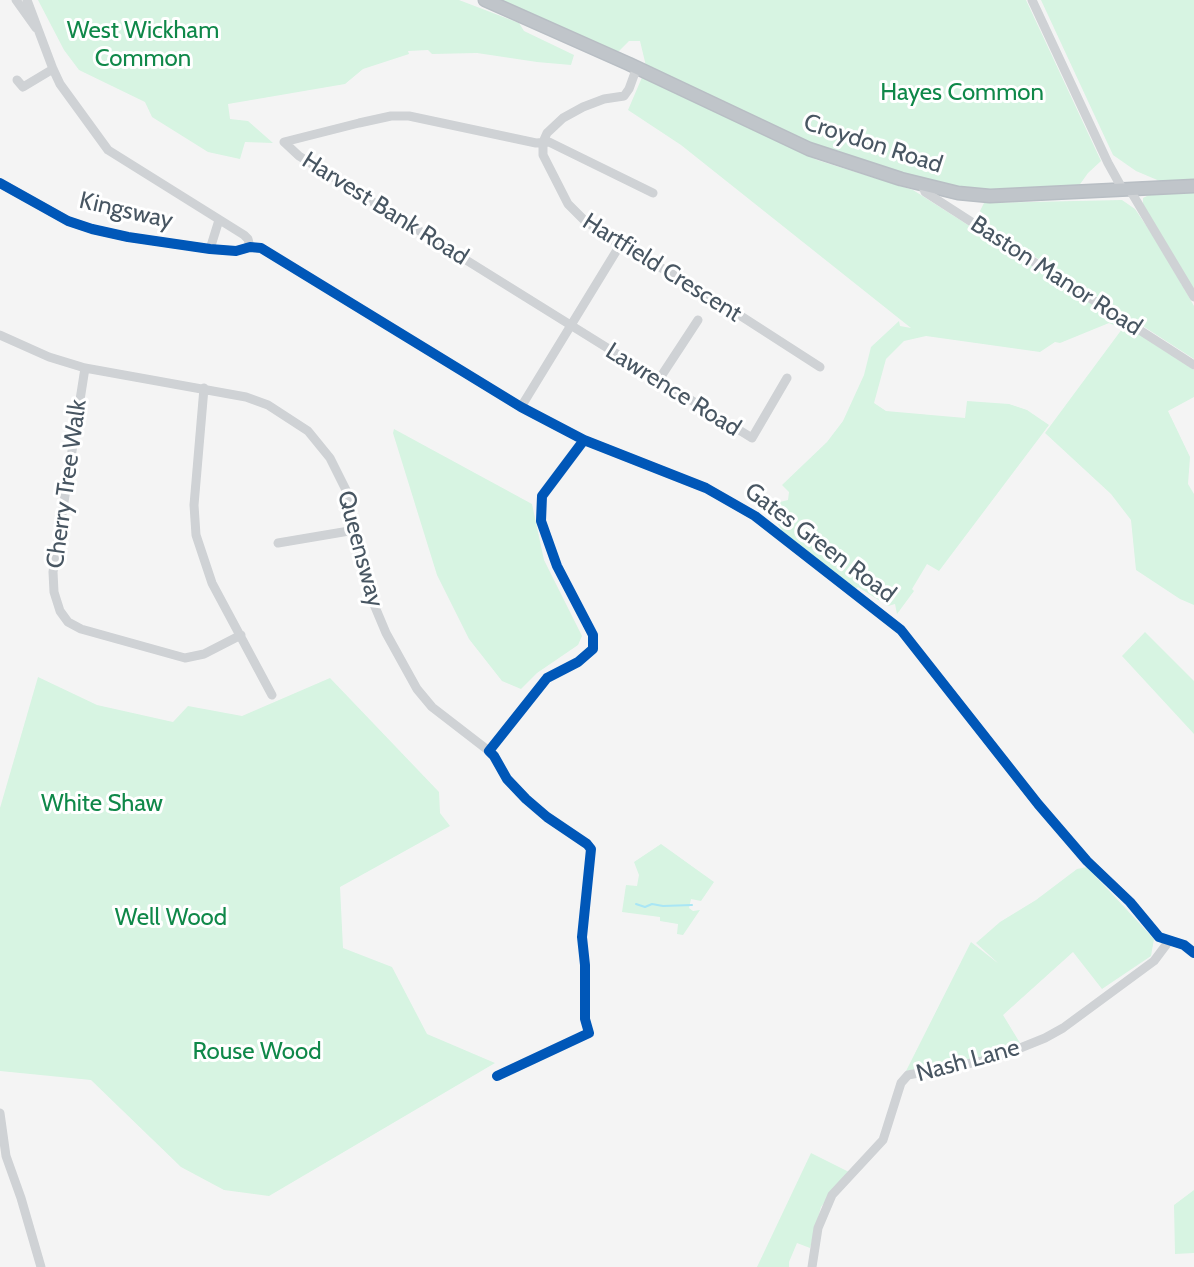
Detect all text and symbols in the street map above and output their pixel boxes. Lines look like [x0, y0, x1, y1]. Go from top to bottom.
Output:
park label: West Wickham Common [67, 17, 219, 73]
park label: Hayes Common [880, 79, 1044, 107]
street label: Croydon Road [800, 108, 946, 180]
street label: Harvest Bank Road [297, 146, 473, 272]
street label: Kingsway [76, 186, 176, 236]
street label: Hartfield Crescent [577, 208, 747, 328]
street label: Baston Manor Road [965, 210, 1147, 342]
street label: Lawrence Road [600, 337, 746, 443]
street label: Cherry Tree Walk [41, 398, 93, 570]
street label: Gates Green Road [739, 477, 901, 609]
street label: Queensway [331, 488, 389, 610]
park label: White Shaw [41, 790, 163, 818]
park label: Well Wood [115, 904, 227, 932]
street label: Nash Lane [913, 1033, 1023, 1089]
park label: Rouse Wood [193, 1038, 321, 1066]

